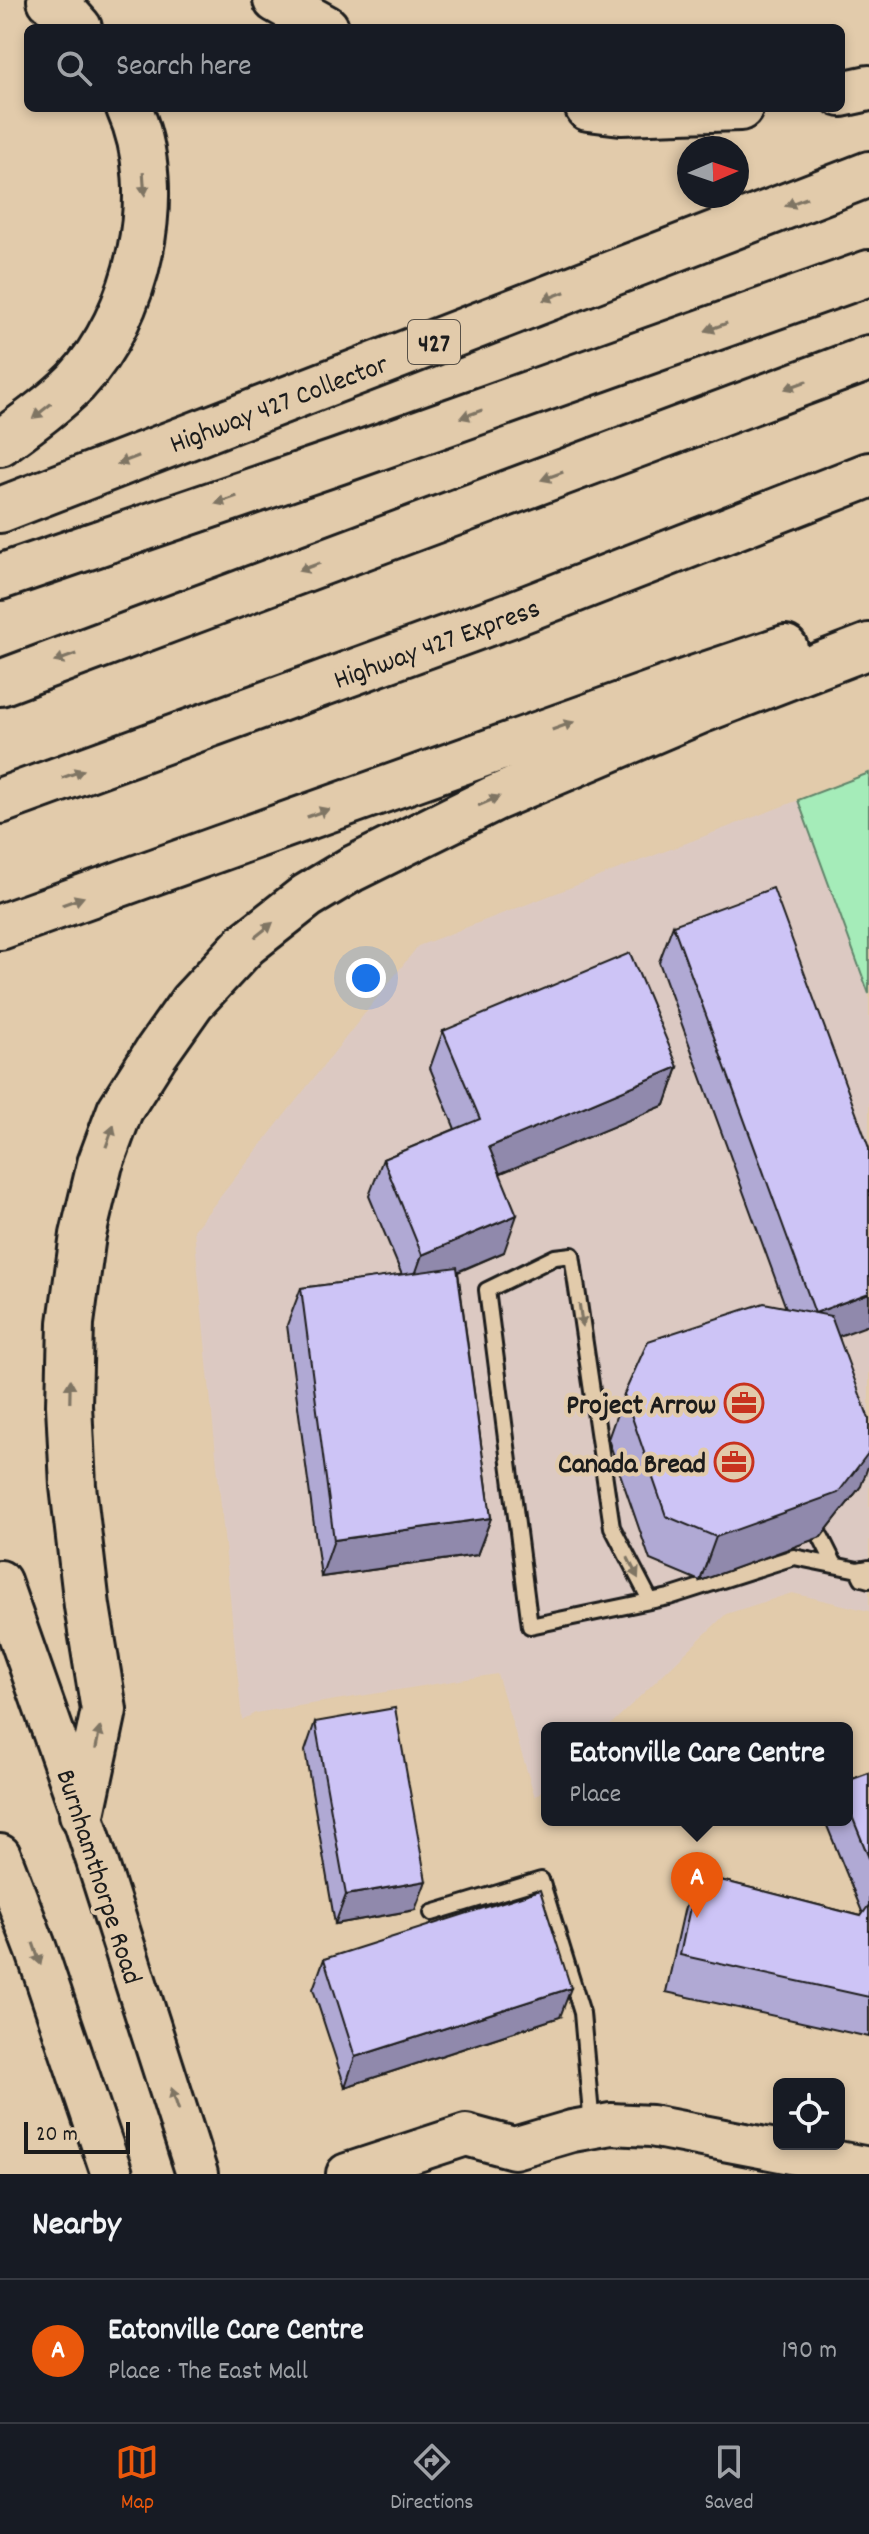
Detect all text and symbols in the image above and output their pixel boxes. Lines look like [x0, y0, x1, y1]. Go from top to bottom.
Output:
search box [24, 24, 845, 112]
icon: search [52, 46, 96, 90]
text: Search here [116, 47, 252, 90]
north arrow [677, 136, 749, 208]
one-way arrow [138, 172, 151, 197]
one-way arrow [784, 196, 808, 209]
one-way arrow [542, 290, 566, 303]
road number: 427 [408, 320, 460, 364]
one-way arrow [704, 322, 728, 334]
street label: Highway 427 Collector [165, 346, 395, 467]
one-way arrow [784, 380, 808, 392]
one-way arrow [32, 403, 52, 419]
one-way arrow [459, 409, 483, 421]
one-way arrow [116, 454, 140, 467]
one-way arrow [540, 471, 564, 483]
one-way arrow [214, 494, 238, 506]
one-way arrow [297, 562, 321, 574]
street label: Highway 427 Express [329, 591, 546, 703]
one-way arrow [53, 653, 77, 665]
one-way arrow [551, 719, 575, 732]
one-way arrow [61, 767, 85, 780]
one-way arrow [477, 795, 501, 808]
one-way arrow [306, 807, 330, 819]
one-way arrow [62, 894, 86, 907]
one-way arrow [254, 922, 274, 938]
your location [346, 958, 386, 998]
one-way arrow [104, 1124, 117, 1148]
one-way arrow [575, 1303, 588, 1328]
one-way arrow [63, 1378, 76, 1403]
office icon: Project Arrow [723, 1382, 765, 1424]
place label: Project Arrow [566, 1388, 716, 1428]
office icon: Canada Bread [713, 1441, 755, 1483]
place label: Canada Bread [558, 1447, 706, 1487]
one-way arrow [627, 1557, 640, 1580]
popup [541, 1722, 853, 1826]
one-way arrow [92, 1725, 105, 1750]
text: Eatonville Care Centre [569, 1734, 825, 1777]
street label: Burnhamthorpe Road [43, 1765, 150, 1990]
text: Place [569, 1777, 621, 1814]
pin: A [671, 1852, 723, 1918]
one-way arrow [31, 1942, 44, 1966]
map controls [773, 2078, 845, 2150]
button: locate [773, 2078, 845, 2150]
one-way arrow [168, 2087, 180, 2111]
scale bar [24, 2118, 130, 2154]
text: 20 m [36, 2120, 78, 2151]
text: Nearby [32, 2202, 121, 2251]
text: Eatonville Care Centre [108, 2311, 364, 2354]
text: A [51, 2333, 65, 2370]
text: 190 m [781, 2333, 837, 2370]
text: Place · The East Mall [108, 2354, 308, 2391]
tab: Map [115, 2440, 159, 2519]
tab: Directions [390, 2440, 474, 2519]
tab: Saved [704, 2440, 754, 2519]

